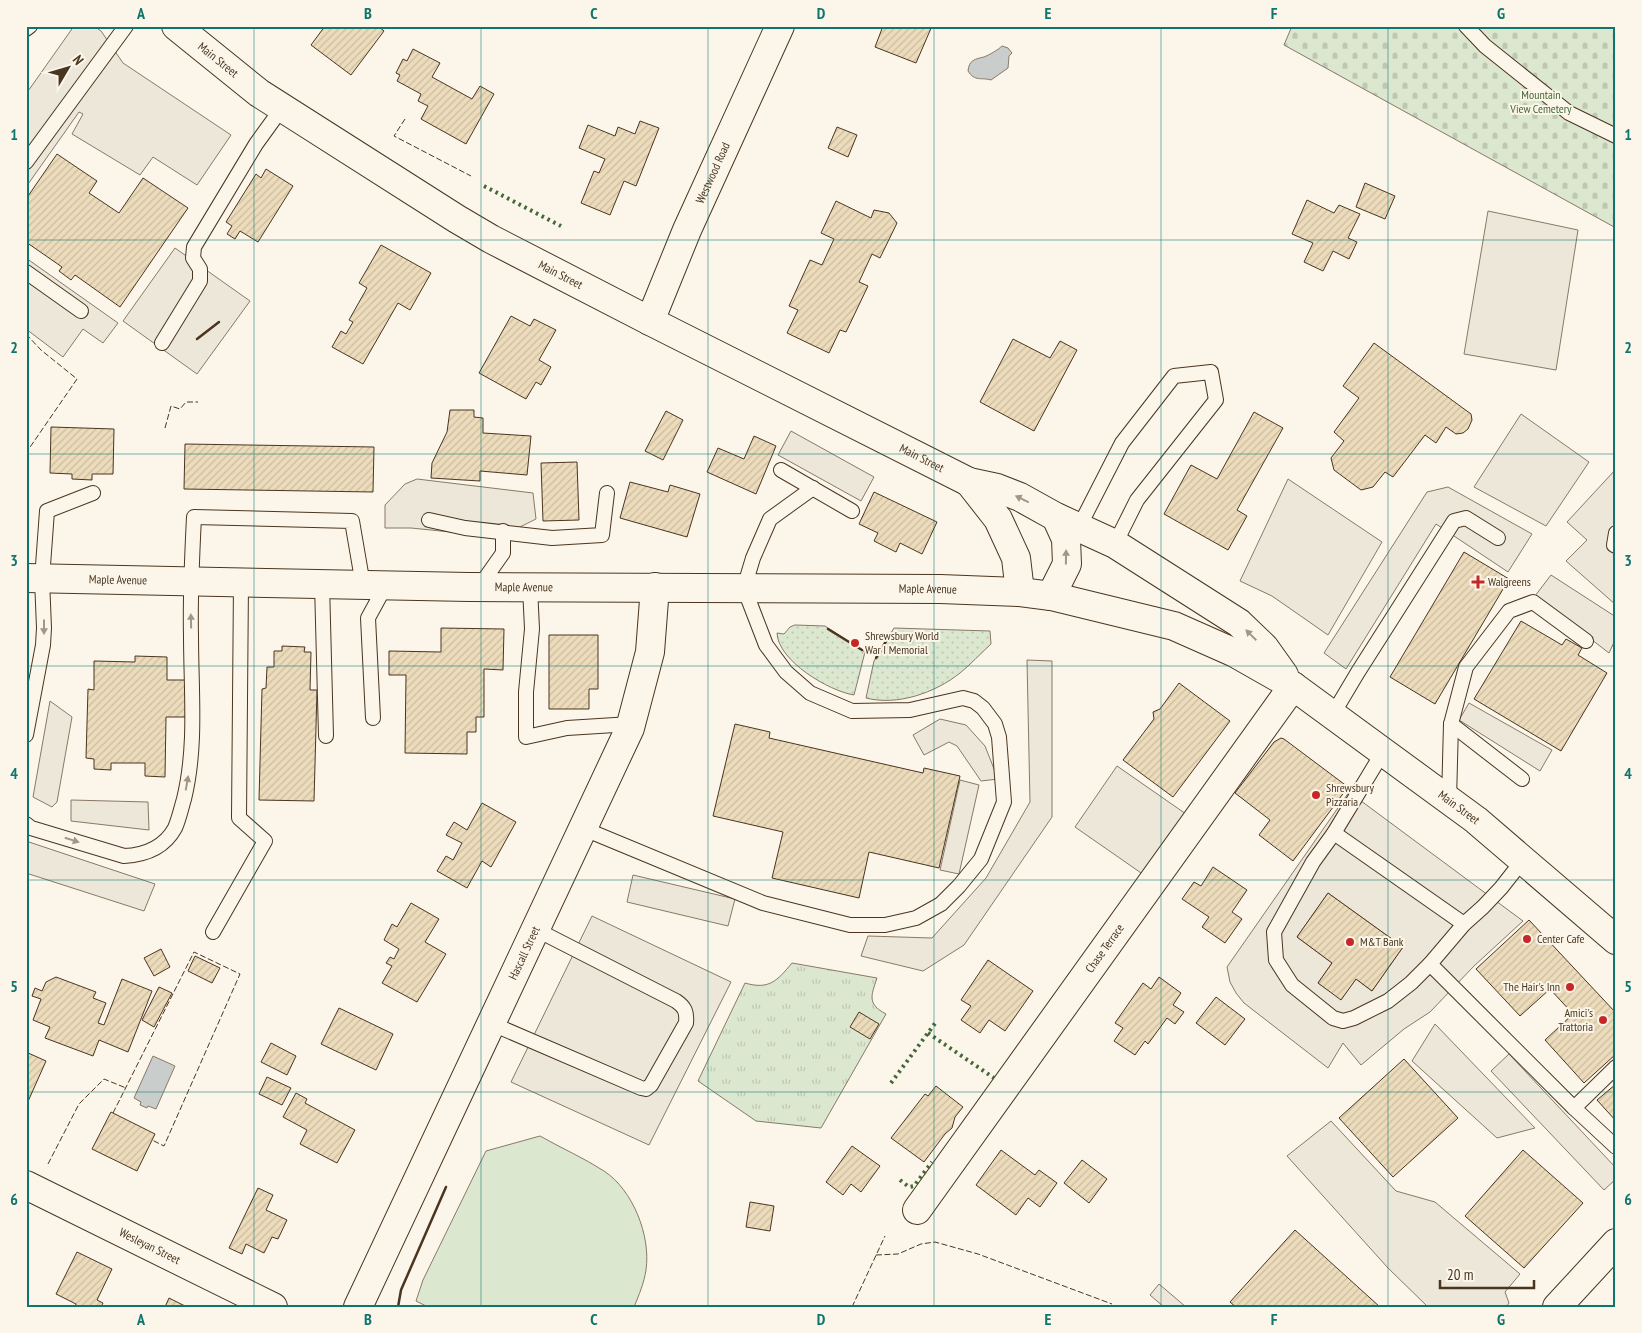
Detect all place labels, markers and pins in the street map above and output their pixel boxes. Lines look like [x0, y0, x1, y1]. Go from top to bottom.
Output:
place label: Walgreens [1488, 574, 1531, 589]
marker: Walgreens [1472, 576, 1484, 588]
place label: Shrewsbury World War I Memorial [865, 628, 939, 657]
marker: Shrewsbury World War I Memorial [849, 637, 861, 649]
place label: Shrewsbury Pizzaria [1326, 780, 1374, 809]
marker: Shrewsbury Pizzaria [1310, 789, 1322, 801]
place label: Center Cafe [1537, 931, 1585, 946]
marker: Center Cafe [1521, 933, 1533, 945]
place label: M&T Bank [1360, 934, 1404, 949]
marker: M&T Bank [1344, 936, 1356, 948]
place label: The Hair's Inn [1503, 979, 1560, 994]
marker: The Hair's Inn [1564, 981, 1576, 993]
place label: Amici's Trattoria [1558, 1005, 1593, 1034]
marker: Amici's Trattoria [1597, 1014, 1609, 1026]

